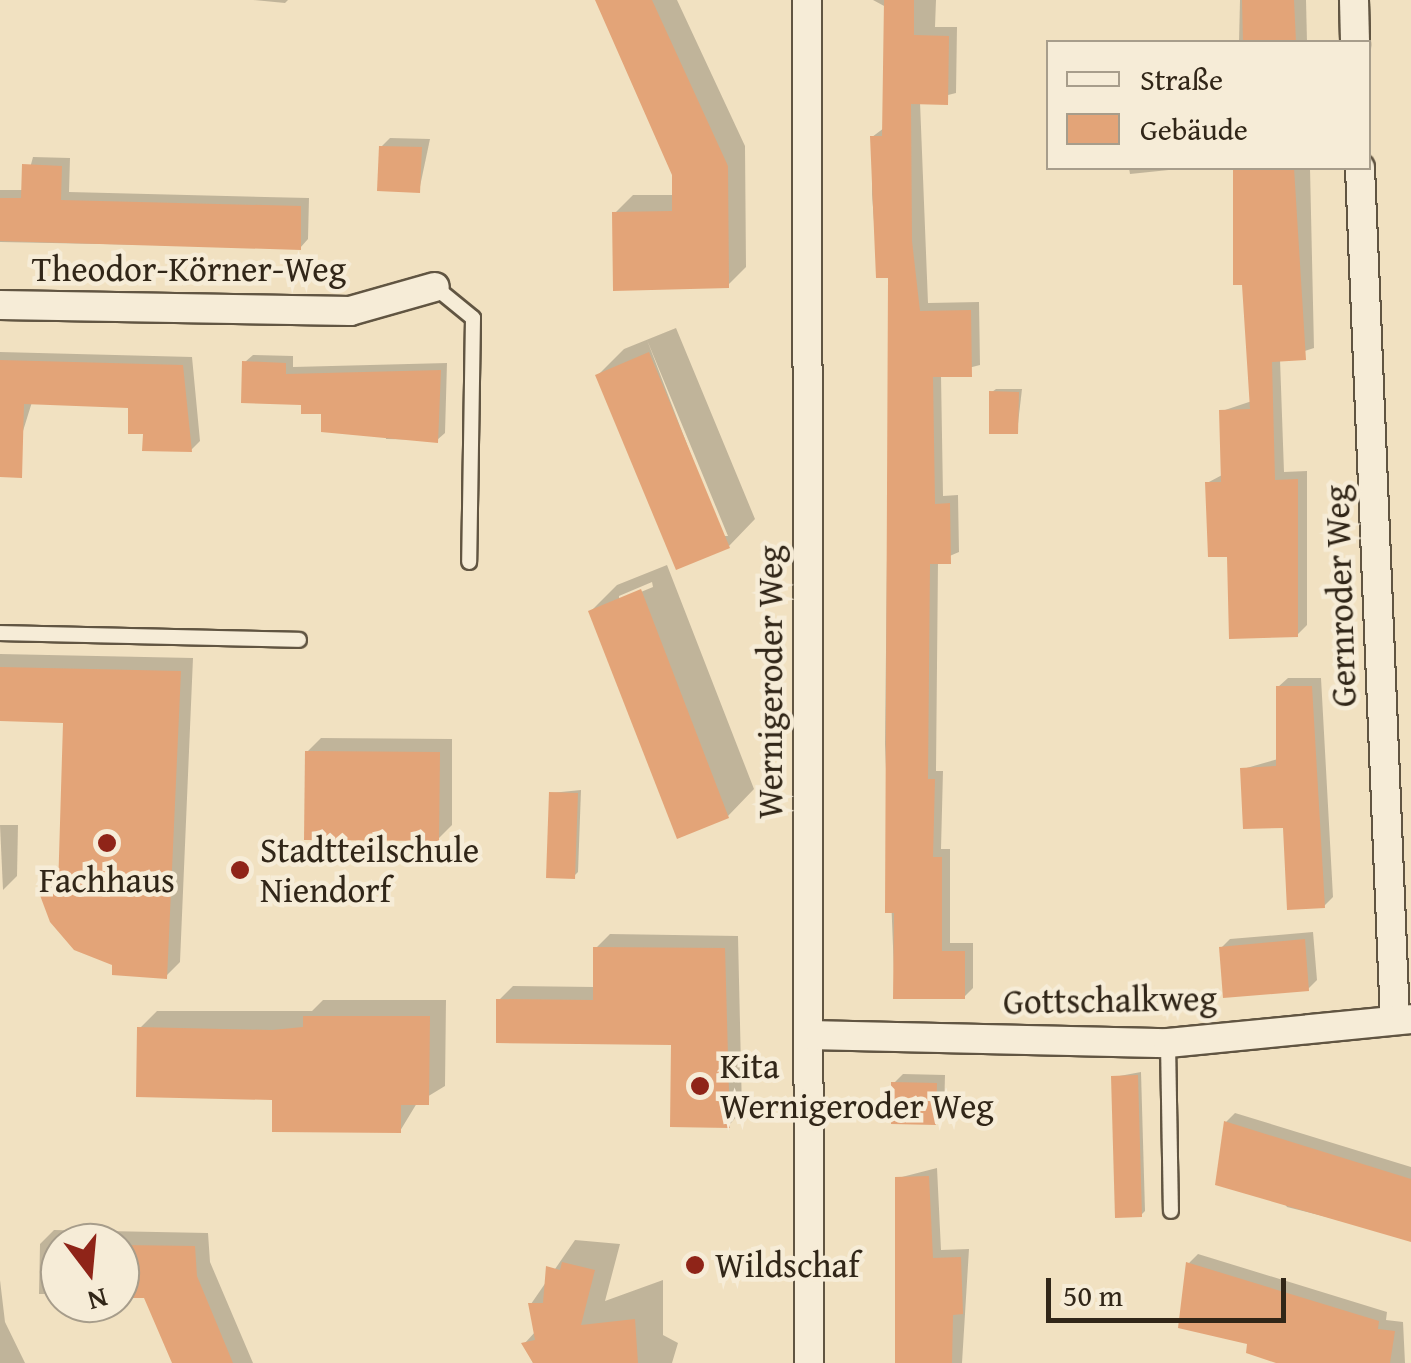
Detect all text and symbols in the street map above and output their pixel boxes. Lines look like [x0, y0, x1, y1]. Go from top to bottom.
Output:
legend [1046, 40, 1371, 170]
text: Straße [1140, 57, 1223, 101]
text: Gebäude [1140, 107, 1248, 151]
street label: Theodor-Körner-Weg [32, 248, 346, 290]
street label: Gernroder Weg [1315, 484, 1365, 708]
street label: Wernigeroder Weg [749, 545, 791, 819]
place label: Stadtteilschule Niendorf [260, 829, 479, 911]
marker: Fachhaus [96, 832, 118, 854]
place label: Fachhaus [39, 859, 175, 901]
marker: Stadtteilschule Niendorf [229, 859, 251, 881]
street label: Gottschalkweg [1003, 977, 1217, 1023]
place label: Kita Wernigeroder Weg [720, 1045, 994, 1127]
marker: Kita Wernigeroder Weg [689, 1075, 711, 1097]
north arrow [40, 1223, 140, 1323]
place label: Wildschaf [715, 1244, 859, 1286]
marker: Wildschaf [684, 1254, 706, 1276]
scale bar [1051, 1258, 1291, 1320]
text: 50 m [1063, 1273, 1123, 1317]
text: N [83, 1278, 113, 1323]

